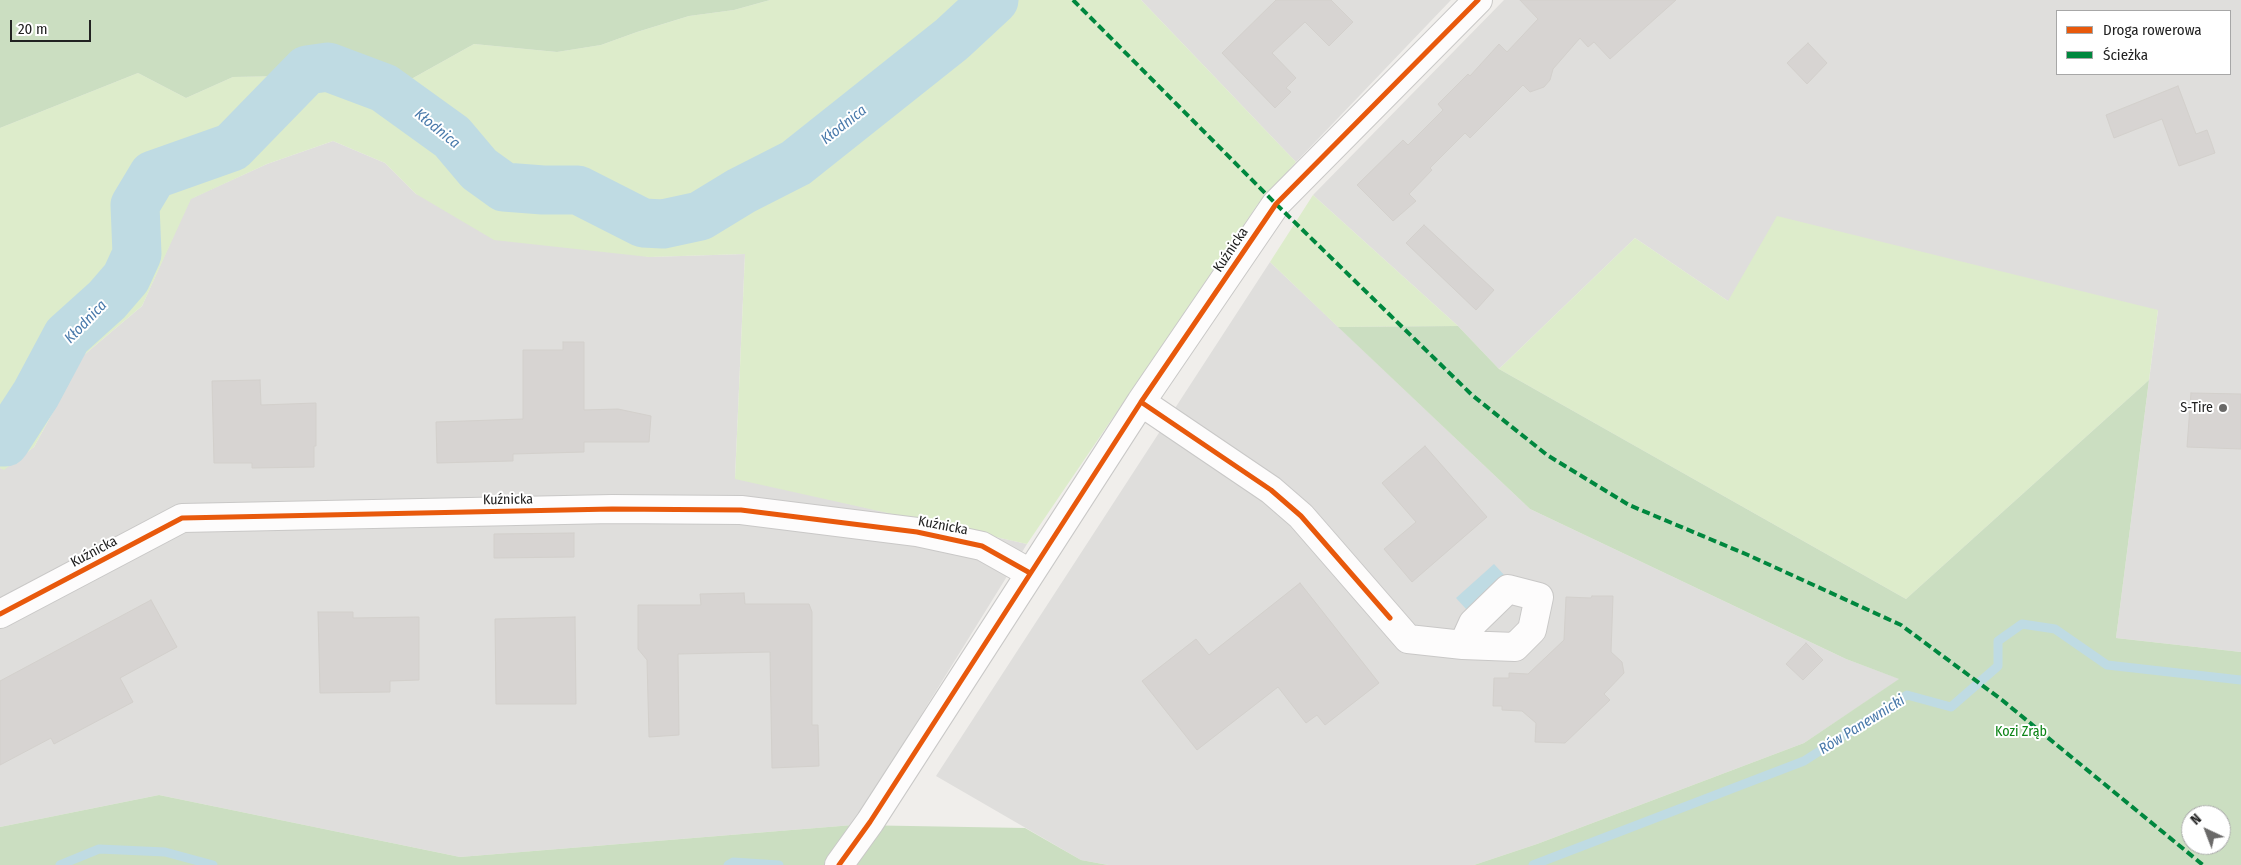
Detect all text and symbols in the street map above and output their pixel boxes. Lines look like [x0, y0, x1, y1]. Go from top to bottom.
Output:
scale bar [12, 10, 94, 42]
legend [2056, 10, 2231, 75]
text: 20 m [18, 20, 48, 38]
text: Droga rowerowa [2103, 21, 2202, 39]
text: Ścieżka [2103, 46, 2148, 64]
water label: Kłodnica [818, 102, 870, 148]
water label: Kłodnica [411, 105, 463, 153]
street label: Kuźnicka [1210, 224, 1252, 276]
water label: Kłodnica [61, 297, 111, 347]
place label: S-Tire [2180, 400, 2213, 416]
marker: S-Tire [2217, 402, 2229, 414]
street label: Kuźnicka [483, 491, 533, 509]
street label: Kuźnicka [917, 513, 969, 539]
street label: Kuźnicka [68, 533, 120, 571]
water label: Rów Panewnicki [1816, 691, 1908, 759]
park label: Kozi Zrąb [1995, 724, 2047, 740]
north arrow [2181, 805, 2231, 855]
text: N [2187, 810, 2205, 828]

